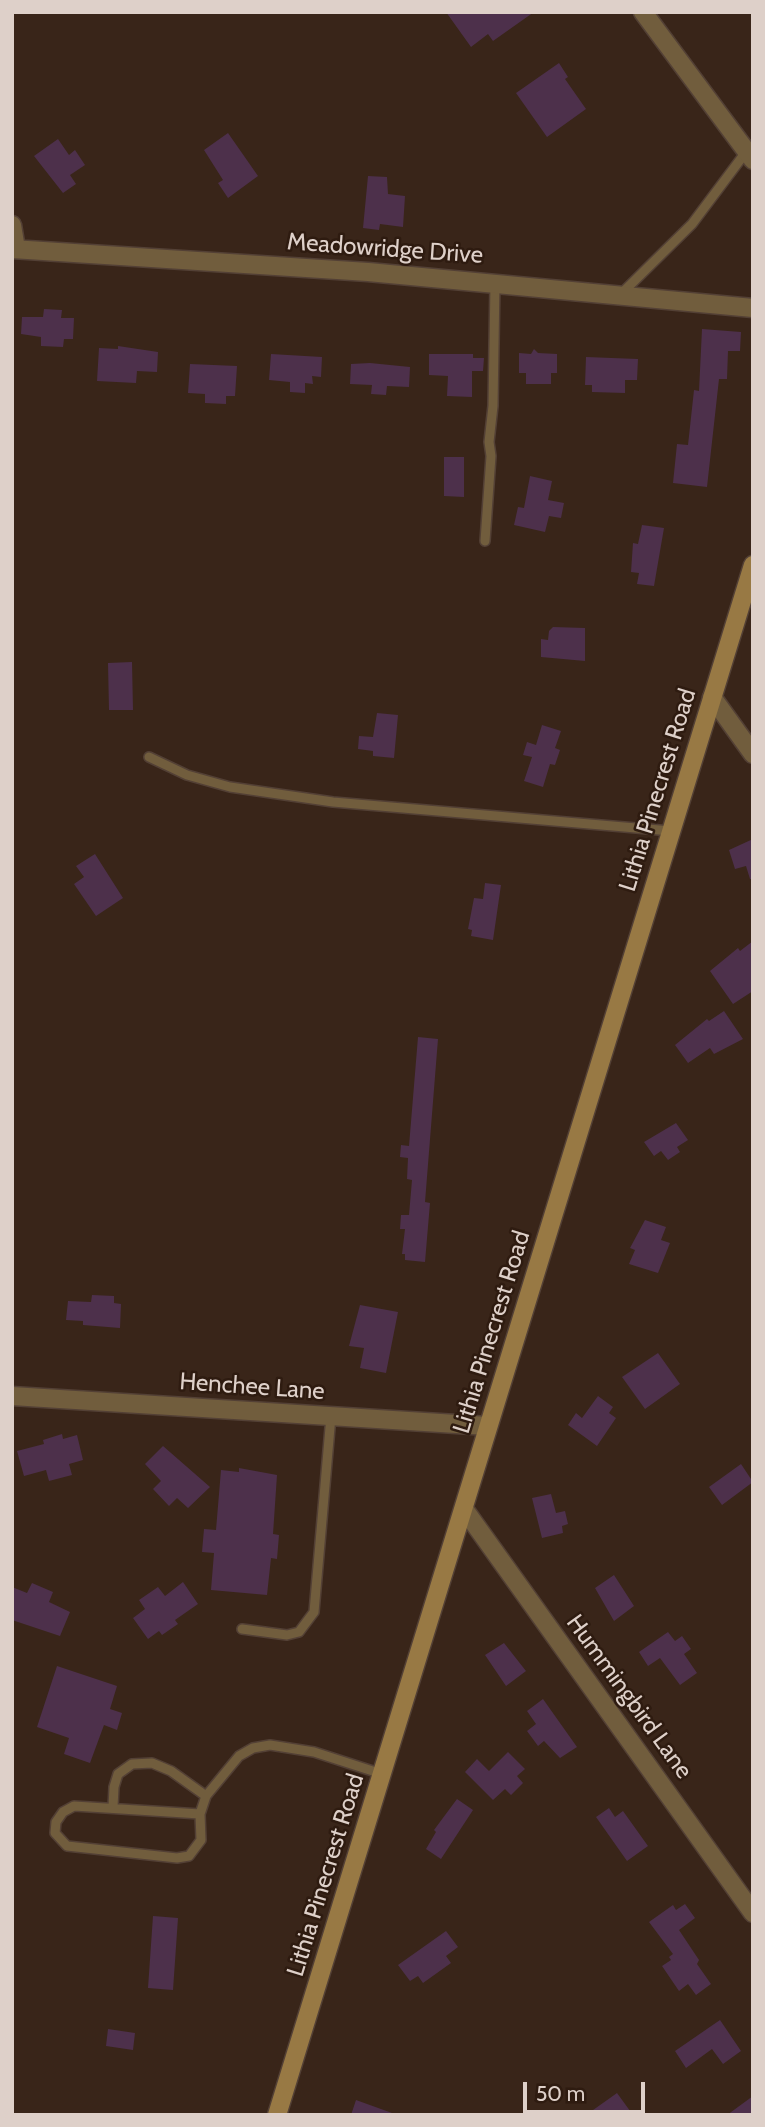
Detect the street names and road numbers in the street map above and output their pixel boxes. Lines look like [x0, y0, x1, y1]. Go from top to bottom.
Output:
street label: Meadowridge Drive [286, 228, 484, 270]
street label: Lithia Pinecrest Road [613, 685, 703, 895]
street label: Lithia Pinecrest Road [447, 1227, 537, 1437]
street label: Henchee Lane [178, 1368, 326, 1406]
street label: Hummingbird Lane [560, 1609, 698, 1785]
street label: Lithia Pinecrest Road [281, 1770, 371, 1980]

